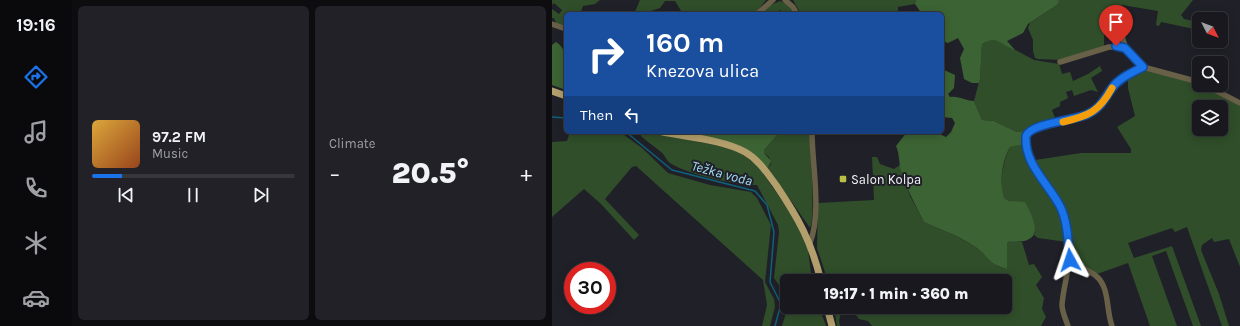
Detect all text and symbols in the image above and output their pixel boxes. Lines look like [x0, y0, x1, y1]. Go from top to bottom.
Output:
pin [1099, 5, 1133, 46]
icon: arrive [1105, 11, 1127, 33]
north arrow [1192, 12, 1228, 48]
map controls [1192, 12, 1228, 136]
text: 19:16 [16, 14, 56, 36]
text: 160 m [646, 26, 724, 59]
icon: right [580, 28, 632, 80]
button: search [1192, 56, 1228, 92]
text: Knezova ulica [646, 60, 759, 82]
icon: directions [22, 63, 50, 91]
button: layers [1192, 100, 1228, 136]
icon: left [621, 104, 643, 126]
text: Then [580, 106, 613, 124]
icon: music [22, 118, 50, 146]
text: 97.2 FM [152, 128, 206, 146]
text: Climate [329, 136, 375, 151]
text: Music [152, 146, 188, 161]
text: 20.5° [392, 155, 469, 191]
water label: Težka voda [689, 157, 754, 190]
text: − [329, 161, 341, 187]
text: + [520, 161, 532, 187]
place label: Salon Kolpa [851, 172, 921, 187]
icon: phone [22, 174, 50, 202]
marker: Salon Kolpa [838, 174, 848, 184]
icon: previous [115, 184, 137, 206]
icon: pause [182, 184, 204, 206]
icon: next [250, 184, 272, 206]
icon: climate [22, 229, 50, 257]
position arrow [1049, 239, 1091, 281]
speed limit sign: 30 [564, 262, 616, 314]
icon: car [22, 284, 50, 312]
text: 19:17 · 1 min · 360 m [824, 285, 968, 303]

